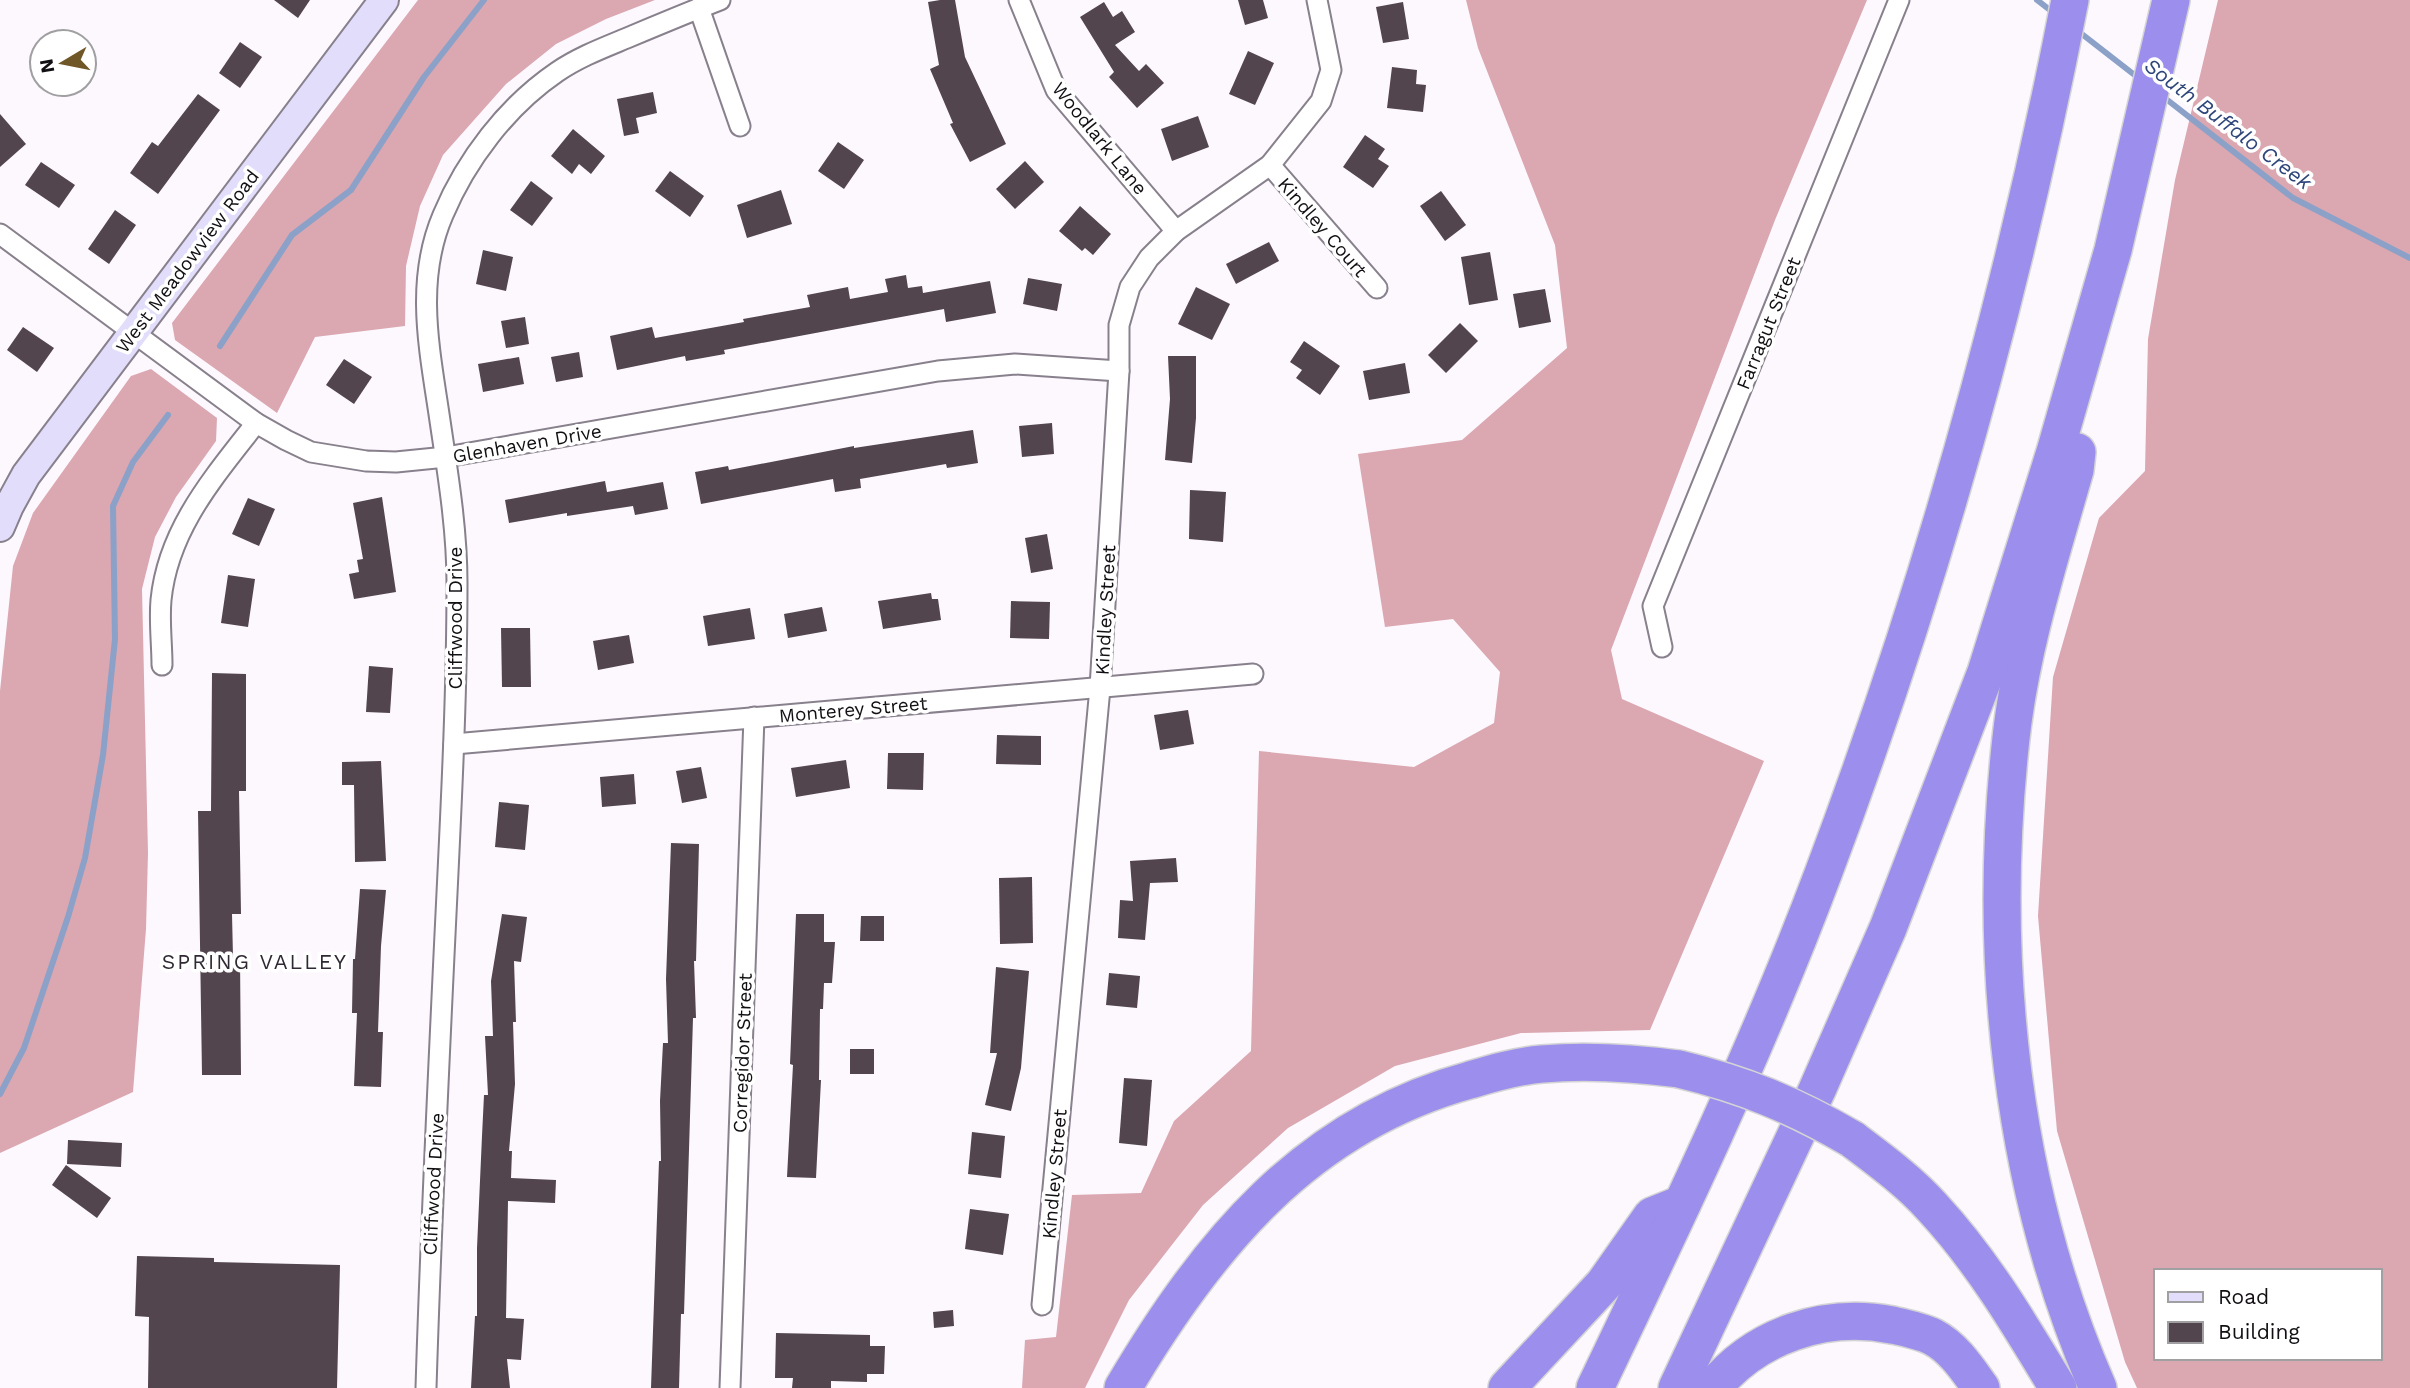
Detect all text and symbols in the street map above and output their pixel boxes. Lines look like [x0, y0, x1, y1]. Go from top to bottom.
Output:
north arrow [28, 28, 98, 98]
water label: South Buffalo Creek [2140, 52, 2317, 195]
text: N [34, 57, 59, 75]
street label: Woodlark Lane [1047, 77, 1152, 199]
street label: West Meadowview Road [111, 165, 264, 358]
street label: Kindley Court [1273, 173, 1372, 282]
street label: Farragut Street [1731, 254, 1806, 393]
street label: Glenhaven Drive [451, 419, 603, 468]
street label: Kindley Street [1091, 544, 1120, 676]
street label: Cliffwood Drive [444, 547, 467, 689]
street label: Monterey Street [778, 692, 928, 727]
district label: SPRING VALLEY [162, 949, 348, 974]
street label: Corregidor Street [728, 973, 757, 1133]
street label: Kindley Street [1037, 1108, 1072, 1240]
street label: Cliffwood Drive [418, 1112, 449, 1256]
legend [2154, 1269, 2382, 1360]
text: Road [2218, 1284, 2269, 1309]
text: Building [2218, 1319, 2300, 1344]

